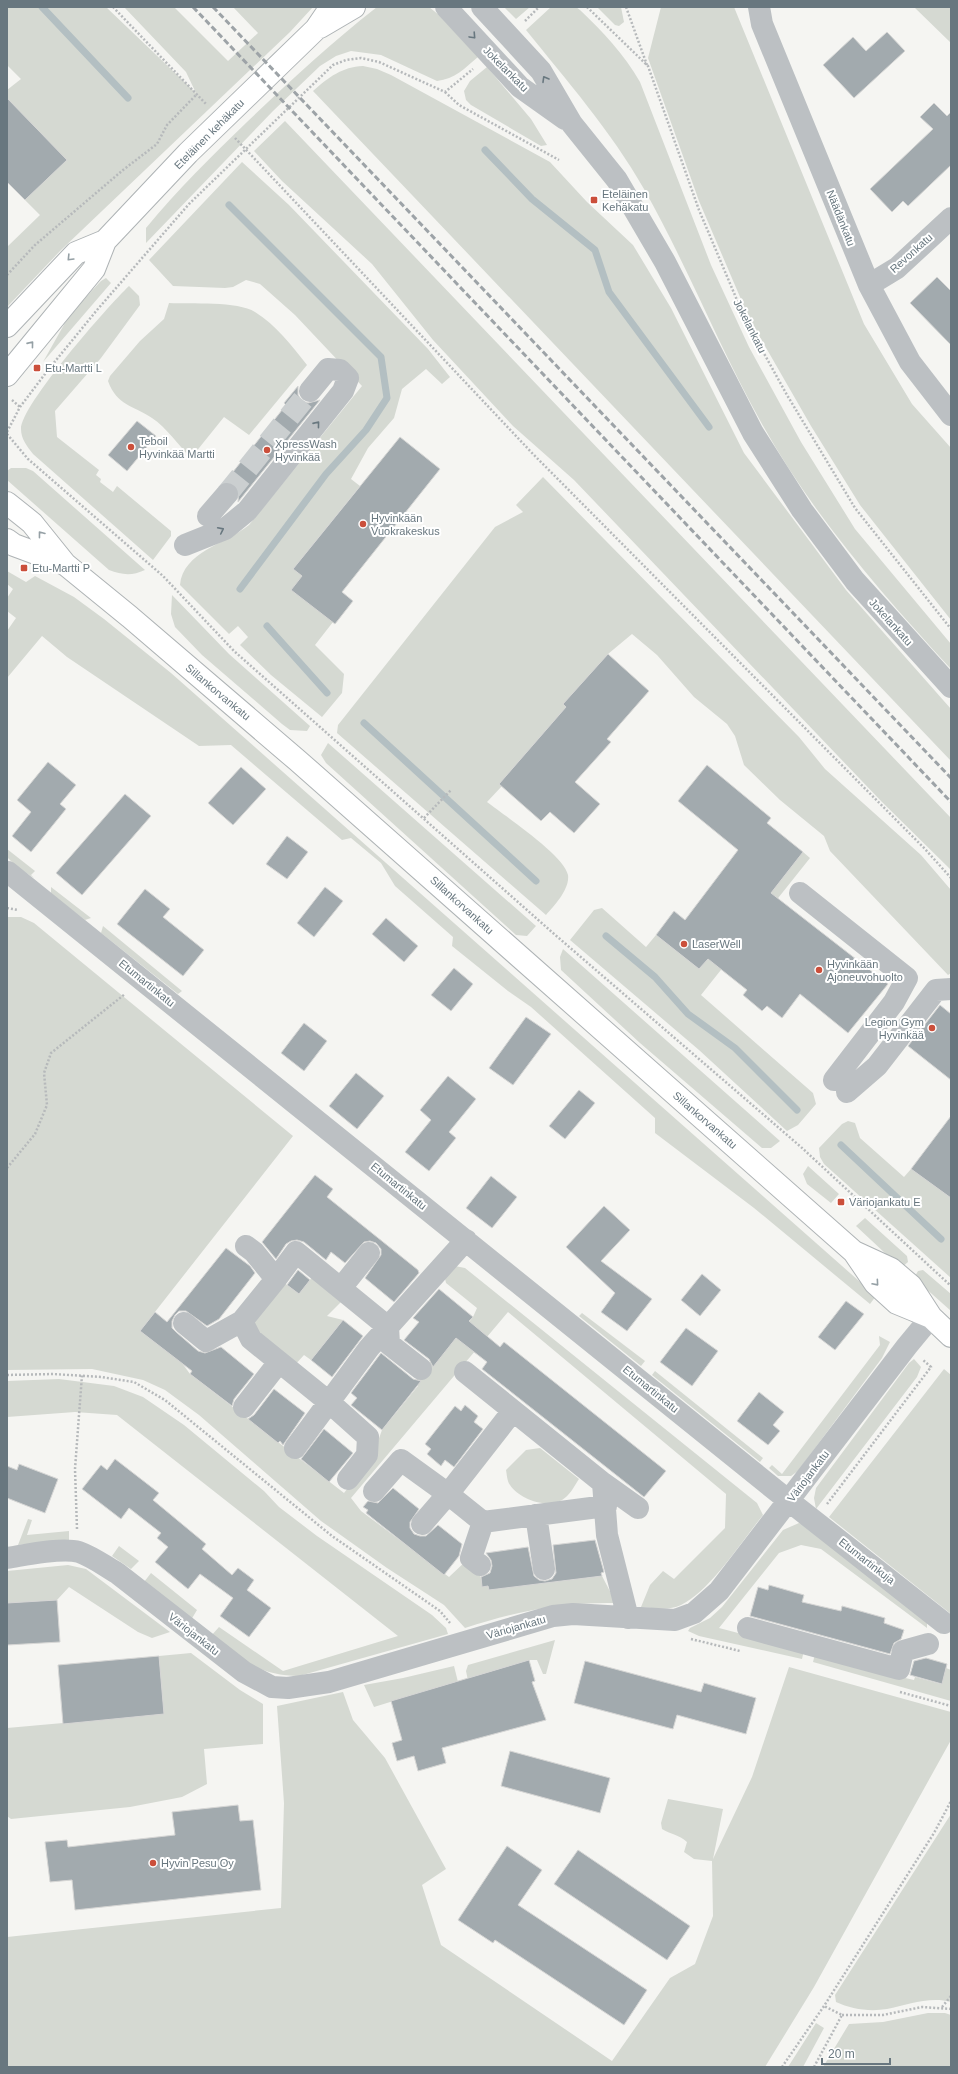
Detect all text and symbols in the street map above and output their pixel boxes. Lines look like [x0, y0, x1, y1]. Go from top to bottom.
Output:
one-way arrow [468, 31, 475, 38]
street label: Jokelankatu [481, 44, 531, 94]
one-way arrow [543, 76, 550, 83]
street label: Eteläinen kehäkatu [172, 97, 246, 171]
place label: Eteläinen Kehäkatu [602, 188, 648, 213]
street label: Näädänkatu [824, 188, 858, 248]
marker: Eteläinen Kehäkatu [589, 195, 599, 205]
street label: Revonkatu [887, 231, 935, 275]
one-way arrow [68, 254, 75, 261]
street label: Jokelankatu [731, 297, 769, 355]
one-way arrow [26, 342, 33, 349]
place label: Etu-Martti L [45, 362, 102, 374]
marker: Etu-Martti L [32, 363, 42, 373]
one-way arrow [313, 421, 320, 429]
place label: Teboil Hyvinkää Martti [139, 435, 215, 460]
place label: XpressWash Hyvinkää [275, 438, 337, 463]
marker: Teboil Hyvinkää Martti [126, 442, 136, 452]
marker: XpressWash Hyvinkää [262, 445, 272, 455]
place label: Hyvinkään Vuokrakeskus [371, 512, 440, 537]
marker: Hyvinkään Vuokrakeskus [358, 519, 368, 529]
one-way arrow [217, 527, 224, 535]
one-way arrow [38, 531, 45, 538]
place label: Etu-Martti P [32, 562, 90, 574]
marker: Etu-Martti P [19, 563, 29, 573]
street label: Jokelankatu [867, 596, 915, 648]
street label: Sillankorvankatu [183, 661, 253, 723]
street label: Sillankorvankatu [428, 874, 496, 936]
place label: LaserWell [692, 938, 741, 950]
marker: LaserWell [679, 939, 689, 949]
street label: Etumartinkatu [117, 957, 177, 1009]
place label: Hyvinkään Ajoneuvohuolto [827, 958, 903, 983]
marker: Hyvinkään Ajoneuvohuolto [814, 965, 824, 975]
place label: Legion Gym Hyvinkää [865, 1016, 925, 1041]
marker: Legion Gym Hyvinkää [927, 1023, 937, 1033]
street label: Sillankorvankatu [671, 1089, 739, 1151]
street label: Etumartinkatu [369, 1160, 429, 1212]
place label: Väriojankatu E [849, 1196, 921, 1208]
marker: Väriojankatu E [836, 1197, 846, 1207]
one-way arrow [872, 1279, 879, 1286]
street label: Etumartinkatu [621, 1363, 681, 1415]
street label: Väriojankatu [785, 1448, 831, 1504]
street label: Etumartinkuja [837, 1536, 898, 1587]
street label: Väriojankatu [166, 1610, 222, 1658]
street label: Väriojankatu [485, 1613, 547, 1641]
place label: Hyvin Pesu Oy [161, 1857, 234, 1869]
marker: Hyvin Pesu Oy [148, 1858, 158, 1868]
scale bar [822, 2040, 890, 2066]
text: 20 m [828, 2047, 855, 2061]

